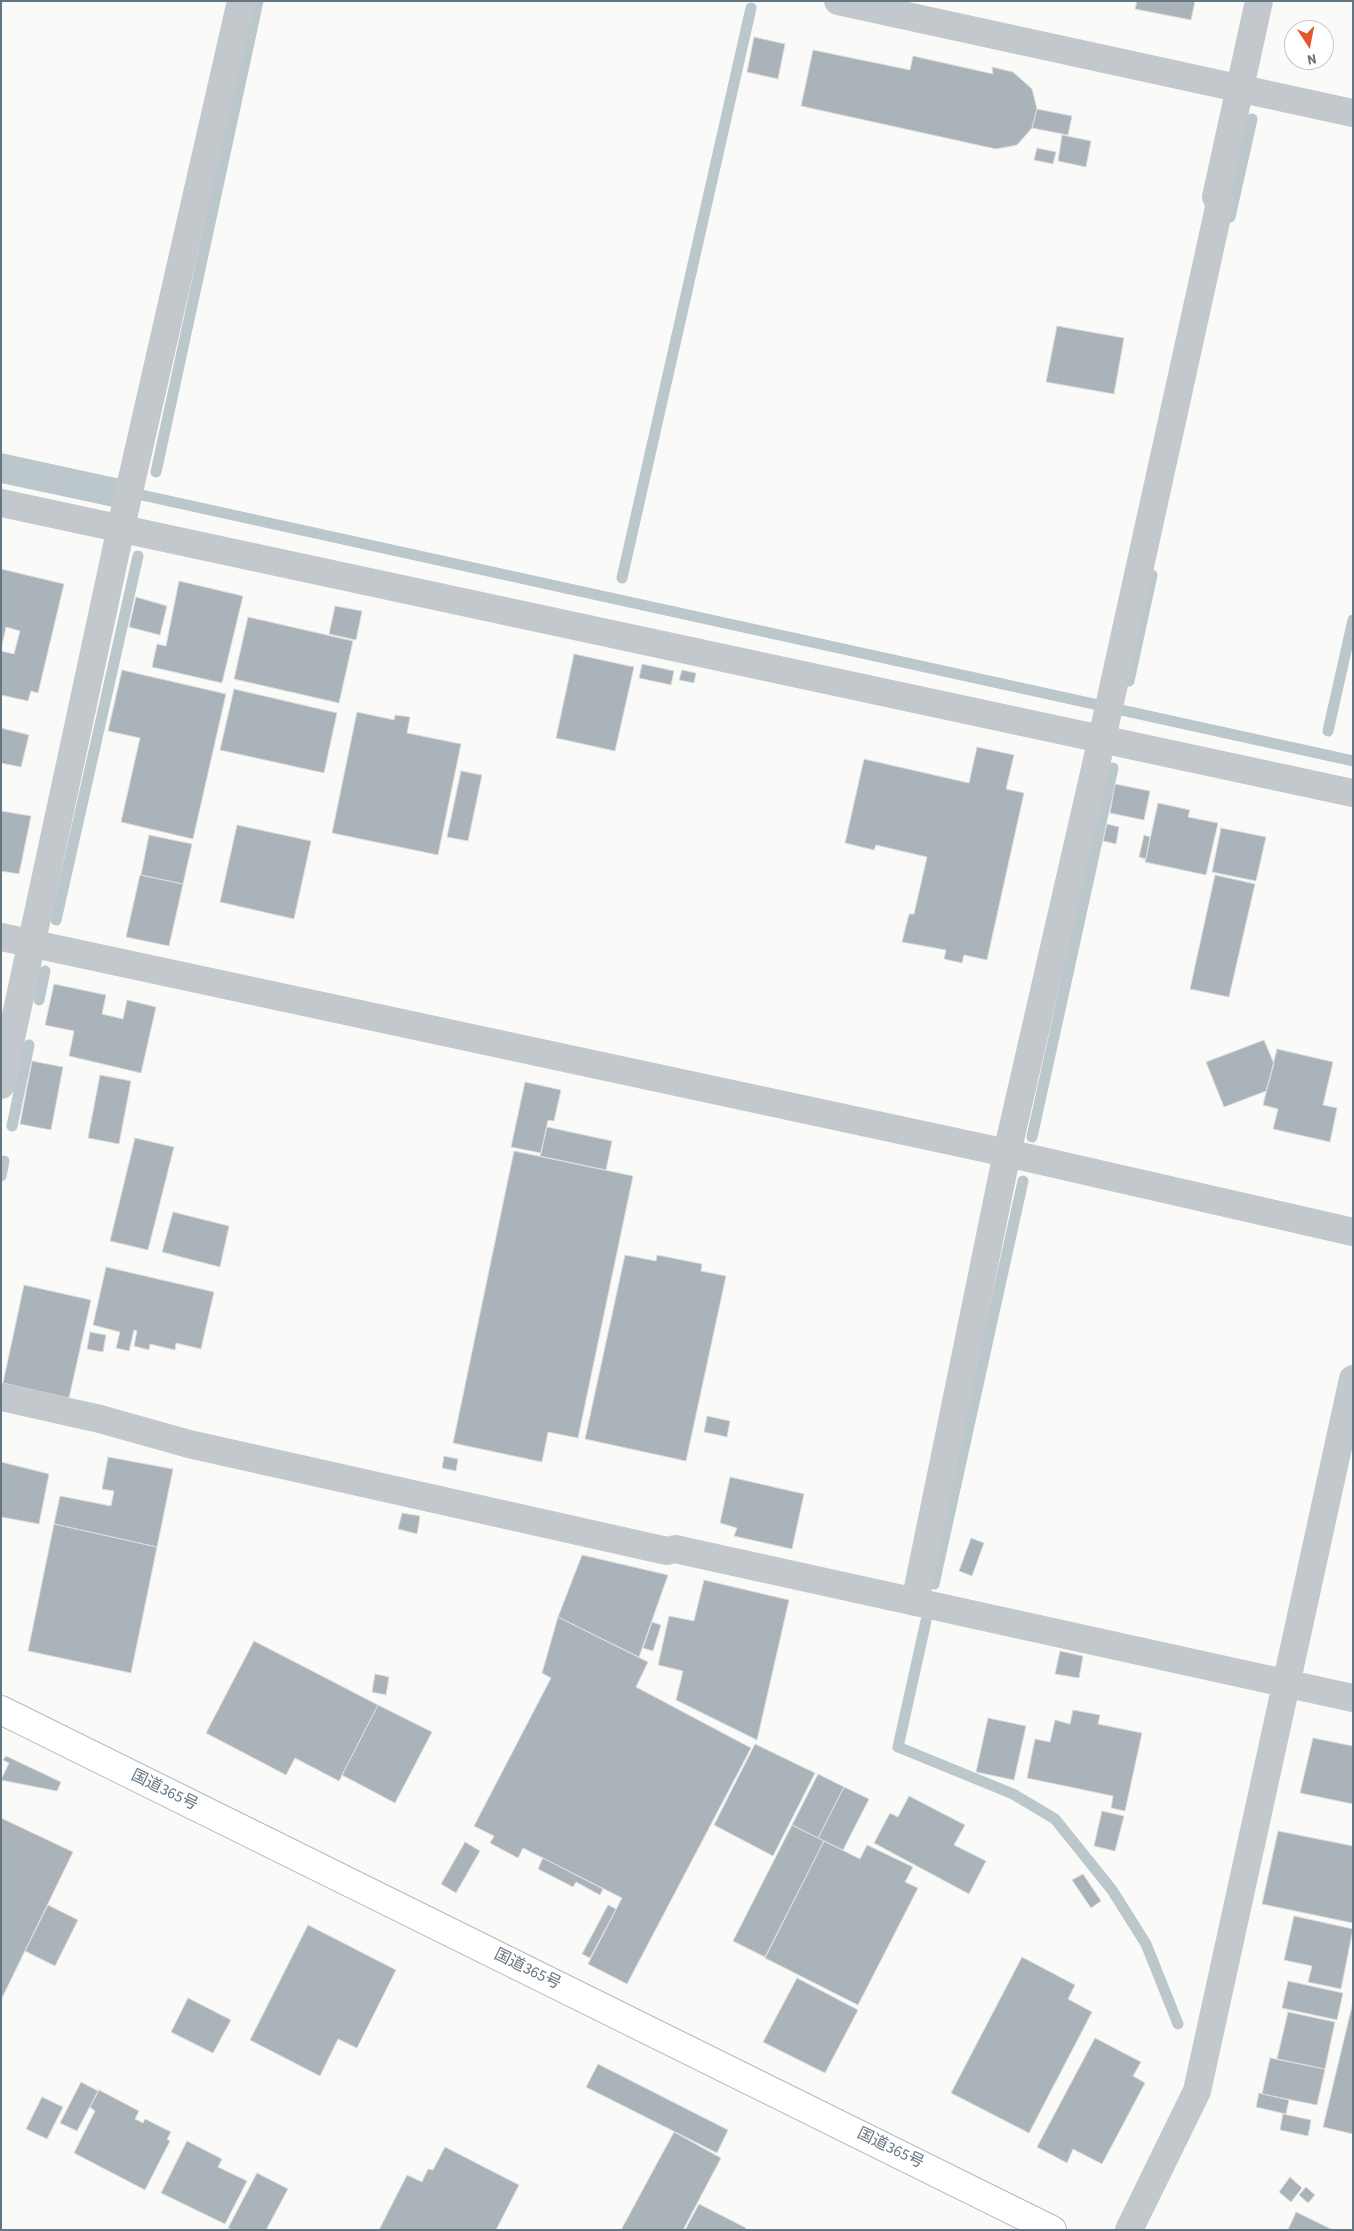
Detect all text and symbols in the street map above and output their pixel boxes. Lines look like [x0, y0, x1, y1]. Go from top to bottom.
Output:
north arrow [1284, 20, 1334, 70]
text: N [1305, 48, 1318, 69]
street label: 国道365号 [127, 1767, 201, 1815]
street label: 国道365号 [490, 1946, 564, 1994]
street label: 国道365号 [853, 2125, 927, 2173]

